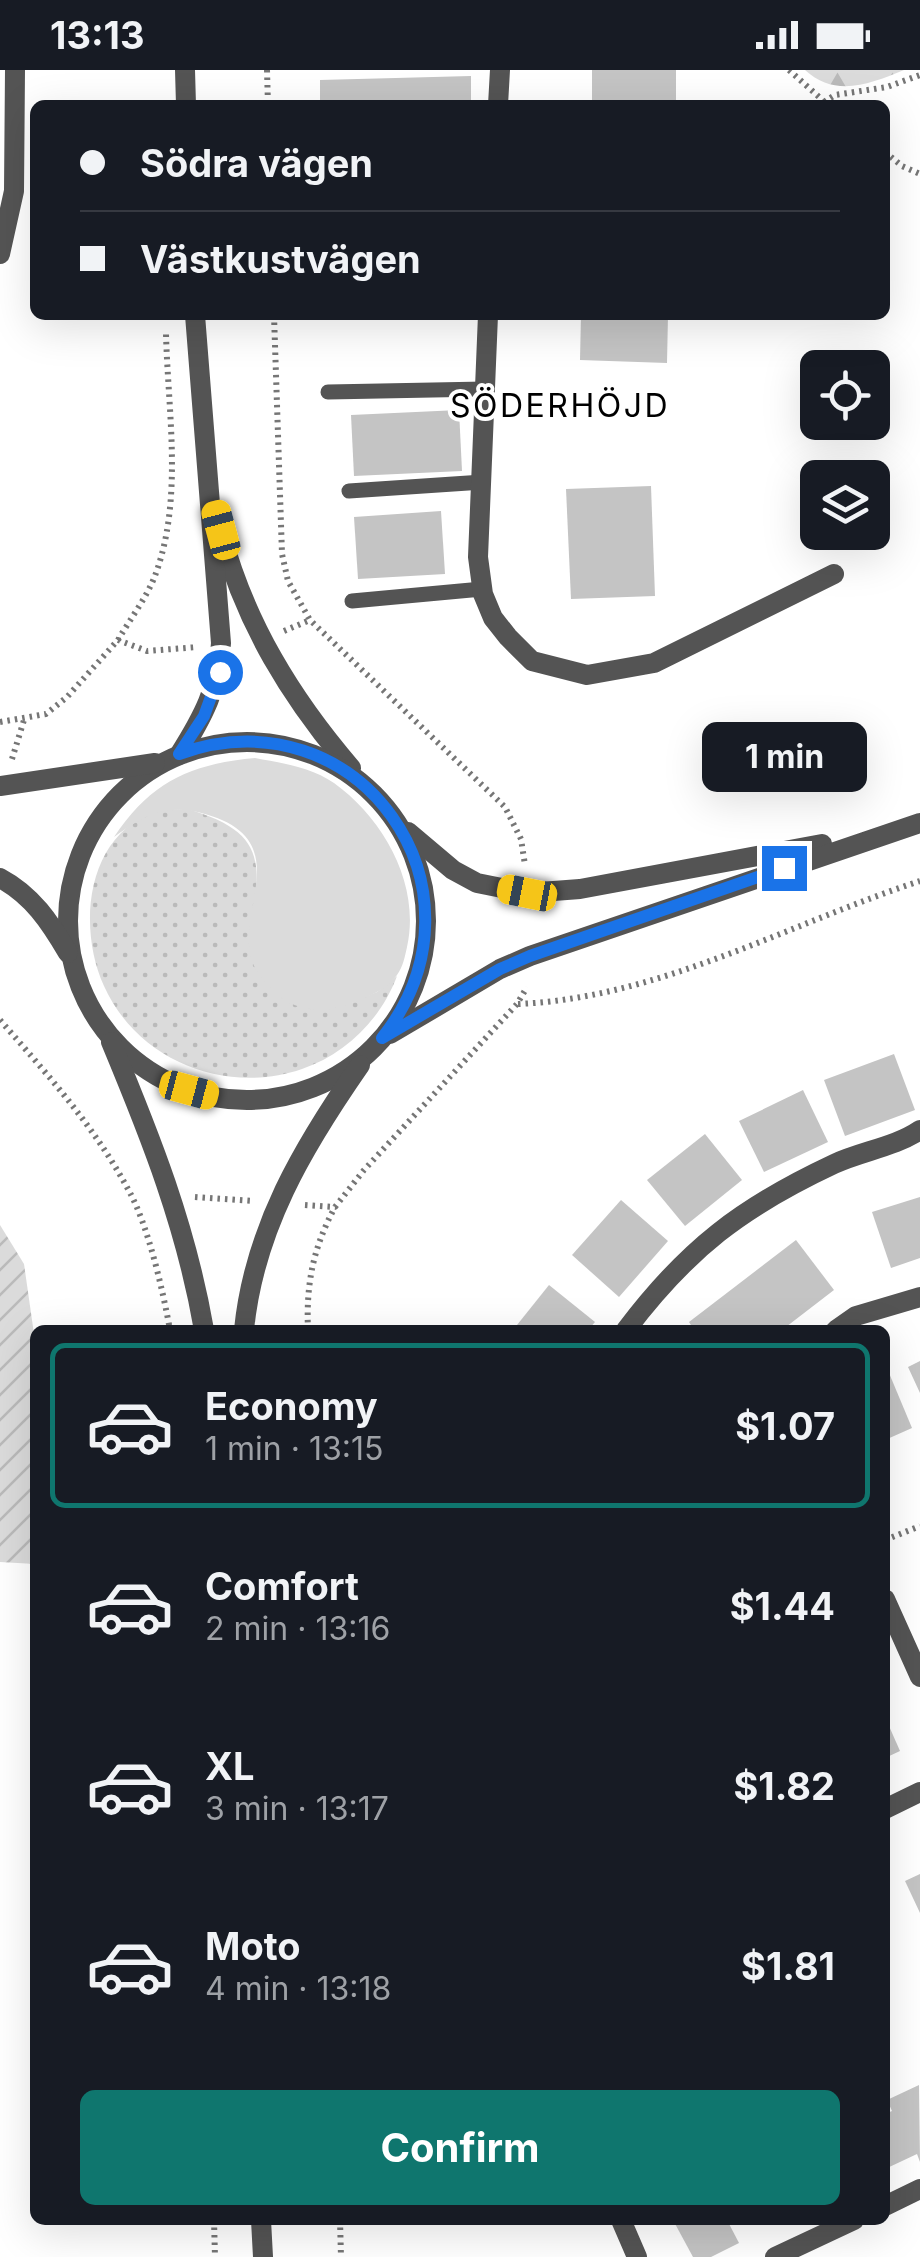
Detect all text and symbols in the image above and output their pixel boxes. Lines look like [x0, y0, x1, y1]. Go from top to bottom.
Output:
text: 13:13 [50, 12, 145, 58]
text: Södra vägen [140, 140, 373, 186]
text: Västkustvägen [140, 236, 421, 282]
map controls [800, 350, 890, 550]
button: locate [800, 350, 890, 440]
district label: SÖDERHÖJD [450, 386, 670, 425]
button: layers [800, 460, 890, 550]
car [199, 497, 243, 563]
route start [198, 650, 243, 695]
callout: 1 min [702, 723, 866, 793]
text: 1 min [745, 737, 824, 776]
route end [762, 846, 807, 891]
car [495, 873, 559, 913]
car [156, 1068, 222, 1112]
icon: car [85, 1381, 175, 1471]
text: Economy [205, 1383, 378, 1429]
text: $1.07 [735, 1403, 835, 1449]
text: 1 min · 13:15 [205, 1429, 383, 1468]
icon: car [85, 1561, 175, 1651]
text: Comfort [205, 1563, 359, 1609]
text: $1.44 [730, 1583, 835, 1629]
text: 2 min · 13:16 [205, 1609, 390, 1648]
icon: car [85, 1741, 175, 1831]
text: XL [205, 1743, 255, 1789]
text: $1.82 [733, 1763, 835, 1809]
text: 3 min · 13:17 [205, 1789, 389, 1828]
icon: car [85, 1921, 175, 2011]
text: Moto [205, 1923, 301, 1969]
text: $1.81 [741, 1943, 835, 1989]
text: 4 min · 13:18 [205, 1969, 391, 2008]
button: Confirm [80, 2090, 840, 2205]

